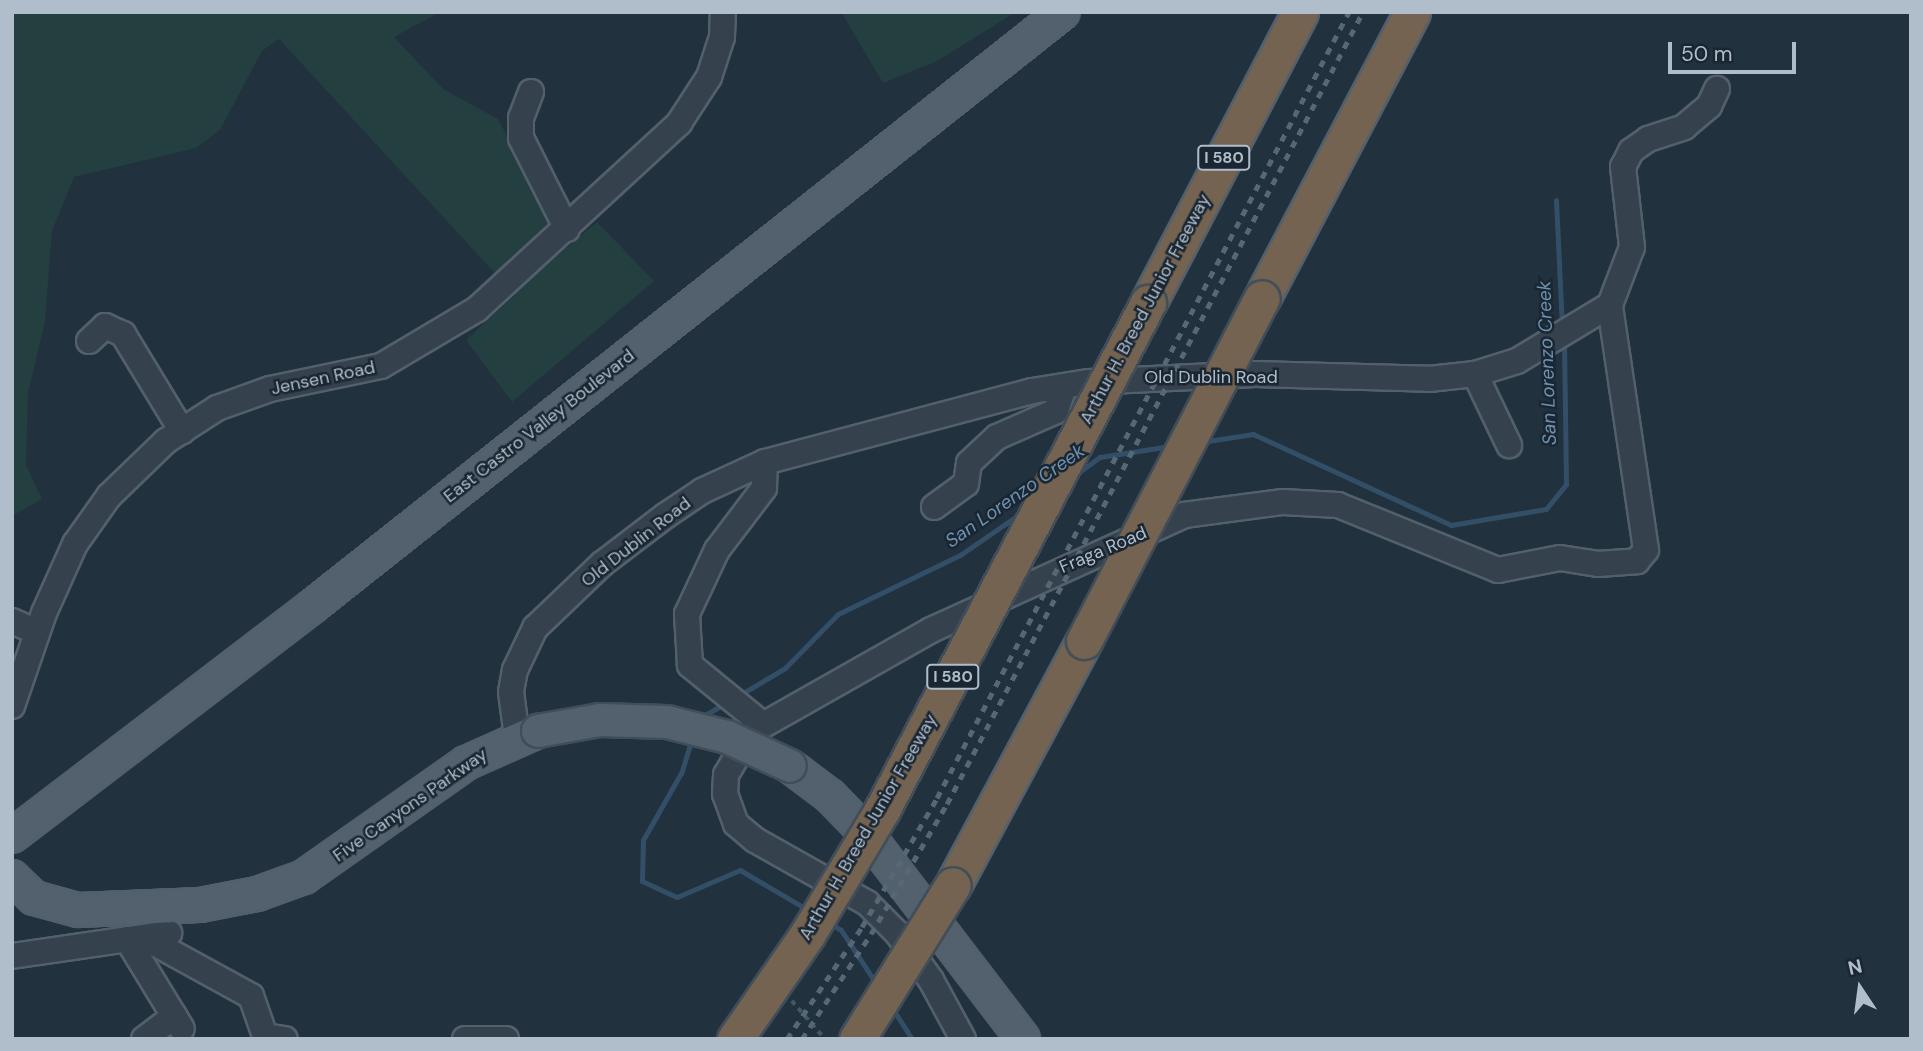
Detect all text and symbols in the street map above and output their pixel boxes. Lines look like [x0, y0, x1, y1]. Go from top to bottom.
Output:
scale bar [1671, 28, 1799, 72]
text: 50 m [1681, 40, 1732, 68]
road number: I 580 [1196, 146, 1252, 170]
street label: Arthur H. Breed Junior Freeway [1075, 190, 1215, 428]
water label: San Lorenzo Creek [1533, 280, 1561, 446]
street label: East Castro Valley Boulevard [439, 345, 639, 507]
street label: Jensen Road [269, 356, 377, 400]
street label: Old Dublin Road [1144, 366, 1278, 388]
water label: San Lorenzo Creek [941, 439, 1089, 553]
street label: Old Dublin Road [577, 492, 695, 592]
street label: Fraga Road [1056, 522, 1150, 578]
road number: I 580 [925, 664, 981, 690]
street label: Arthur H. Breed Junior Freeway [794, 710, 942, 944]
street label: Five Canyons Parkway [329, 744, 491, 866]
north arrow [1825, 953, 1895, 1023]
text: N [1846, 953, 1865, 981]

